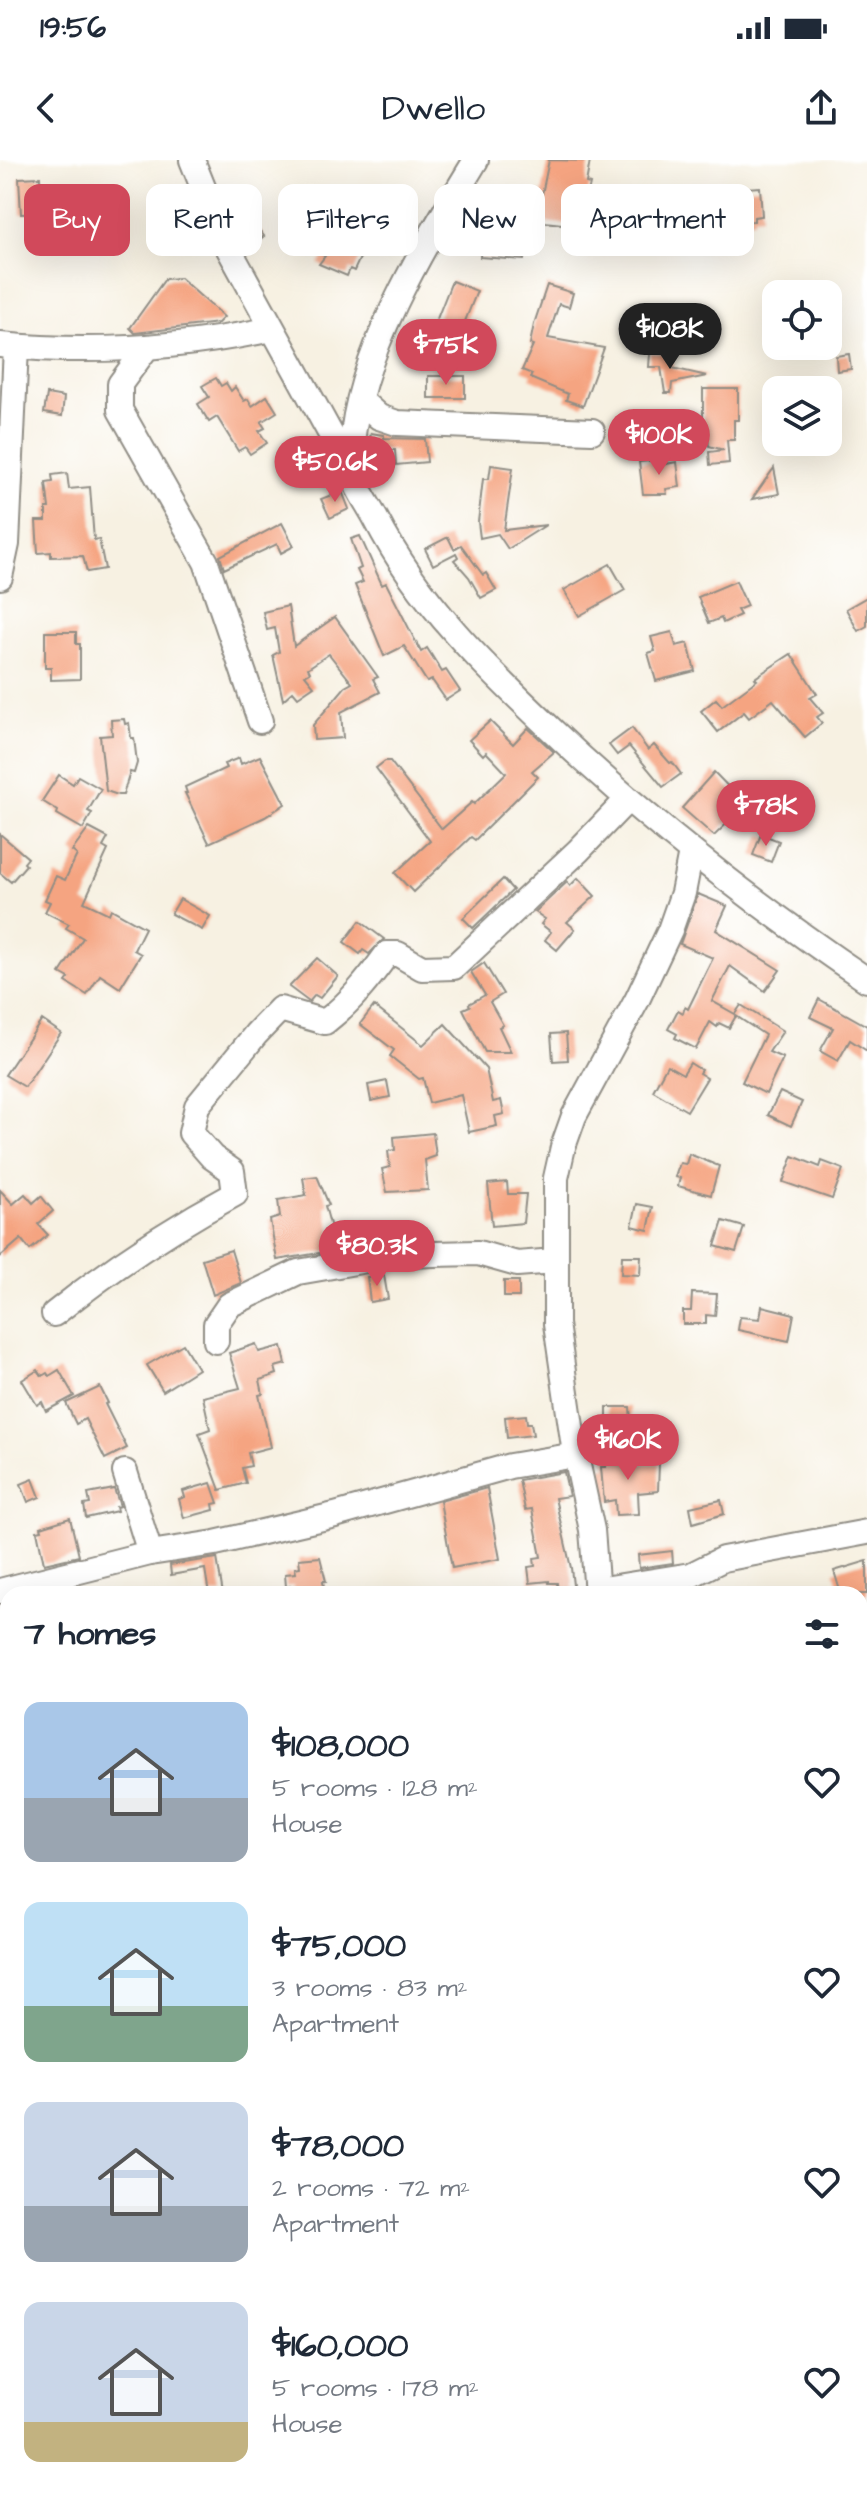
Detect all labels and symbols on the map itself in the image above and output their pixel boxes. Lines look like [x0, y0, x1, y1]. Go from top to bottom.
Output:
pin: $108K [614, 303, 726, 371]
pin: $75K [399, 319, 493, 387]
pin: $100K [603, 409, 715, 477]
pin: $50.6K [270, 436, 400, 504]
pin: $78K [719, 780, 813, 848]
pin: $80.3K [312, 1220, 442, 1288]
pin: $160K [572, 1414, 684, 1482]

